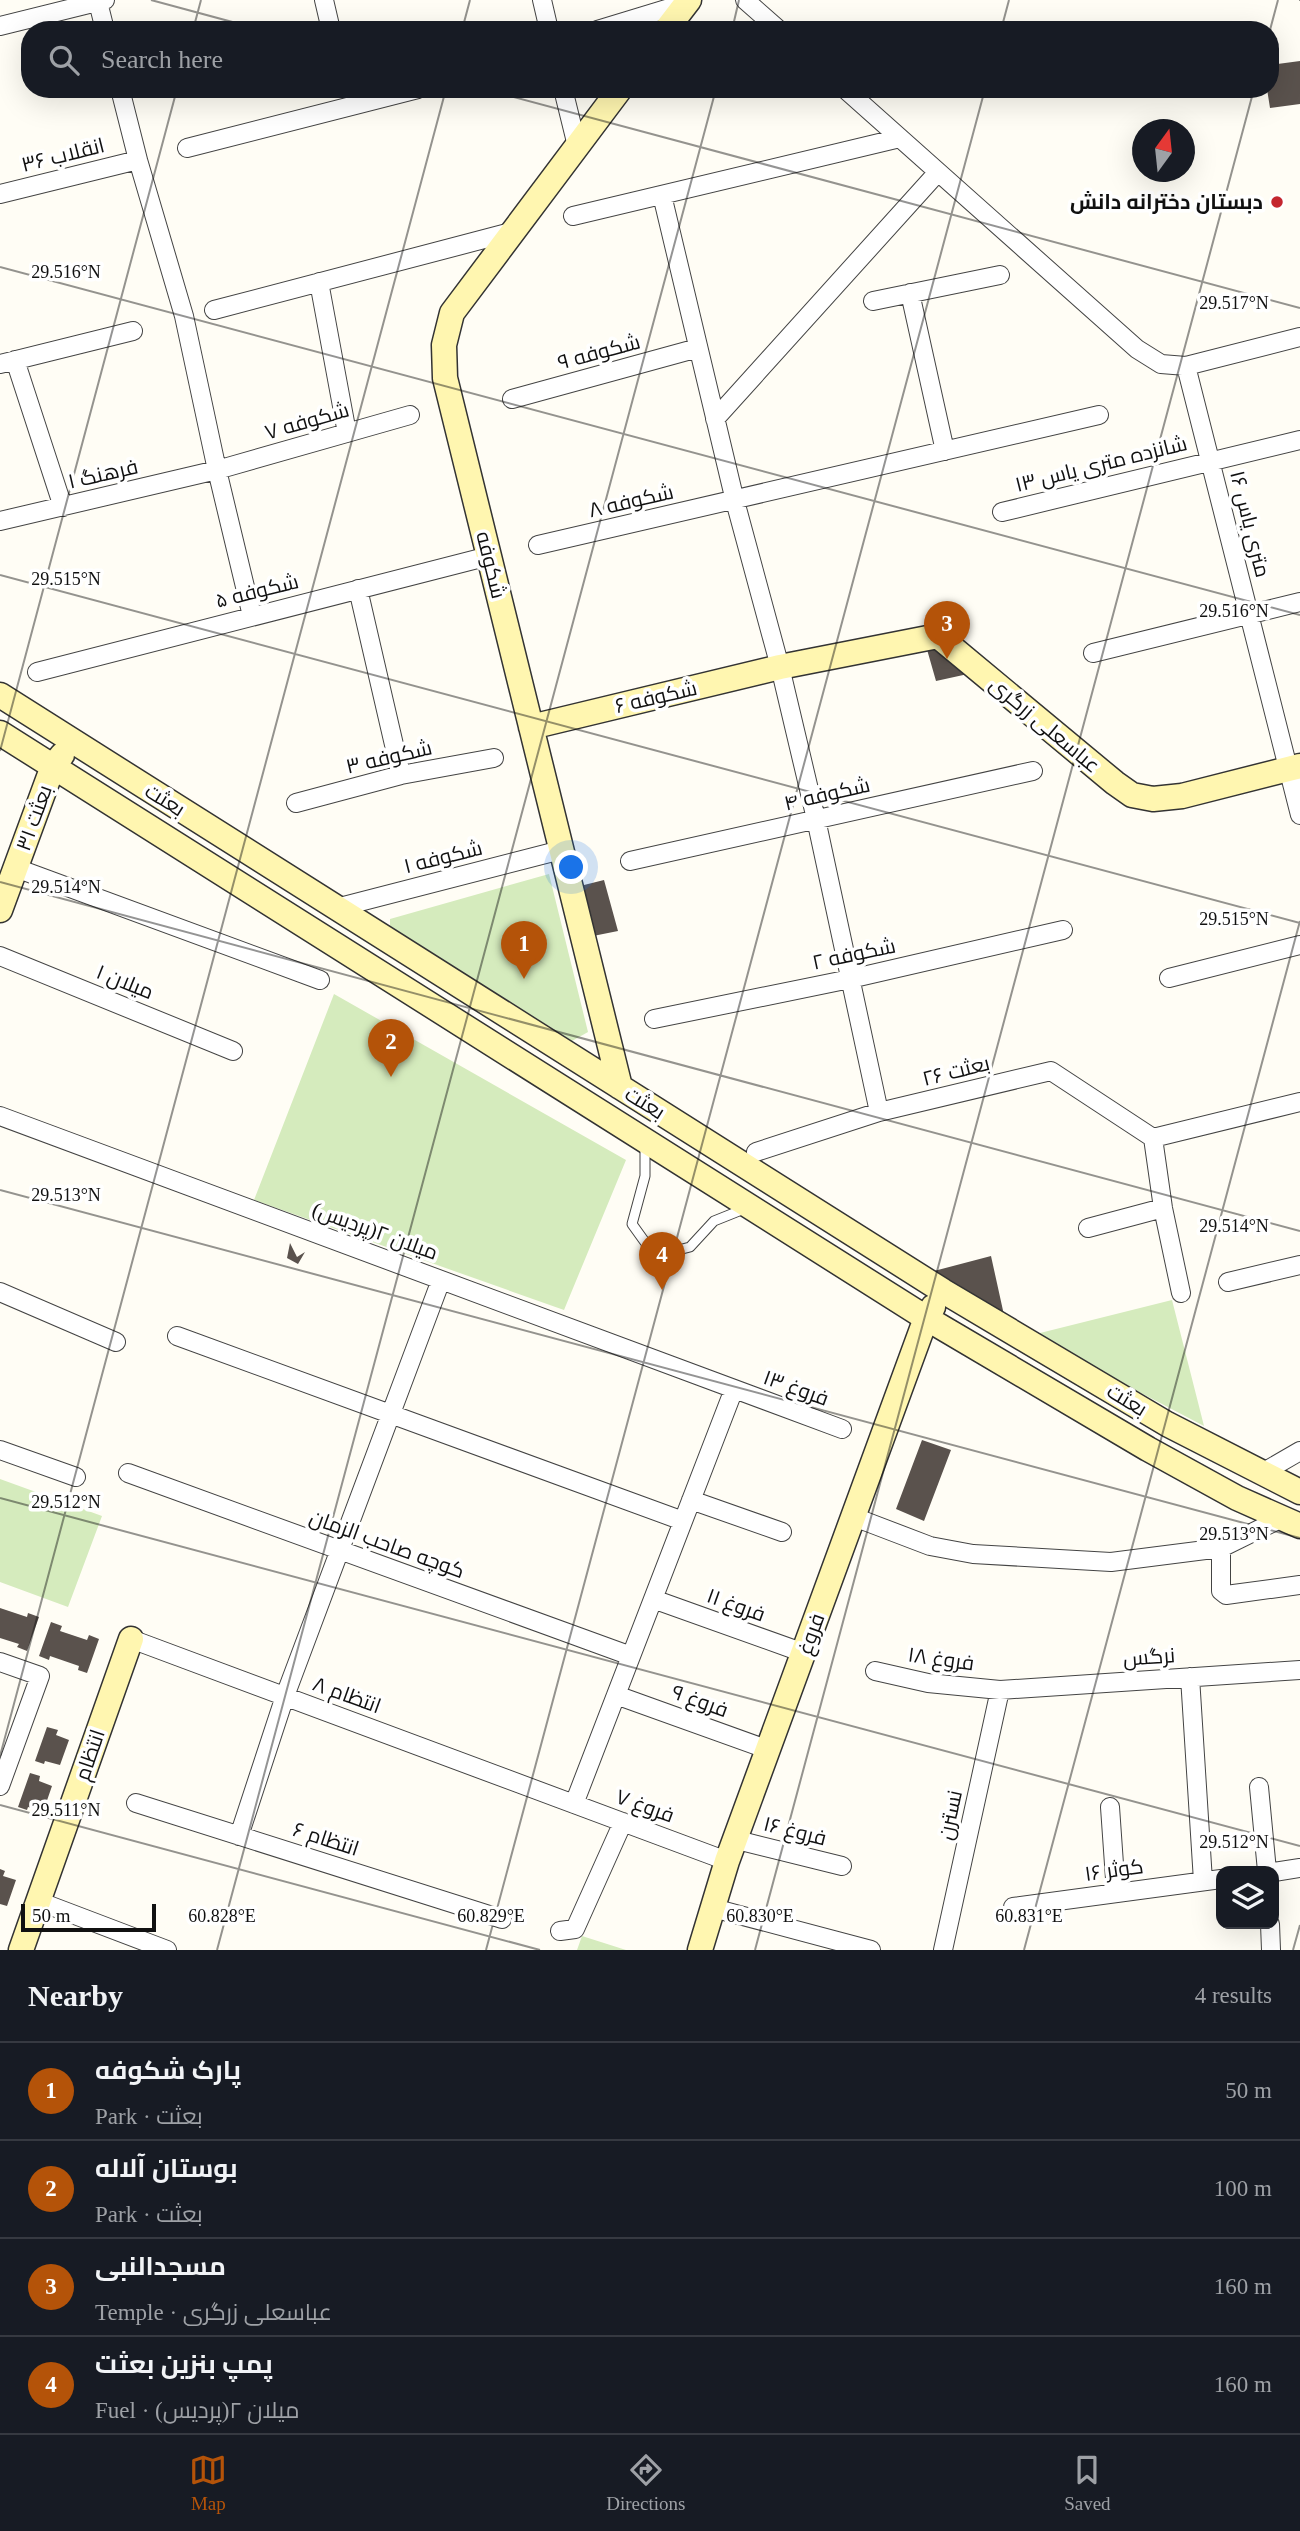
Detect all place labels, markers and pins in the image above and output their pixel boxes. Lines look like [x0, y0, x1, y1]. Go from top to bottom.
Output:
place label: دبستان دخترانه دانش [1070, 190, 1263, 214]
marker: دبستان دخترانه دانش [1269, 194, 1285, 210]
pin: 3 [924, 601, 970, 659]
pin: 1 [501, 921, 547, 979]
pin: 2 [368, 1019, 414, 1077]
pin: 4 [639, 1232, 685, 1290]

